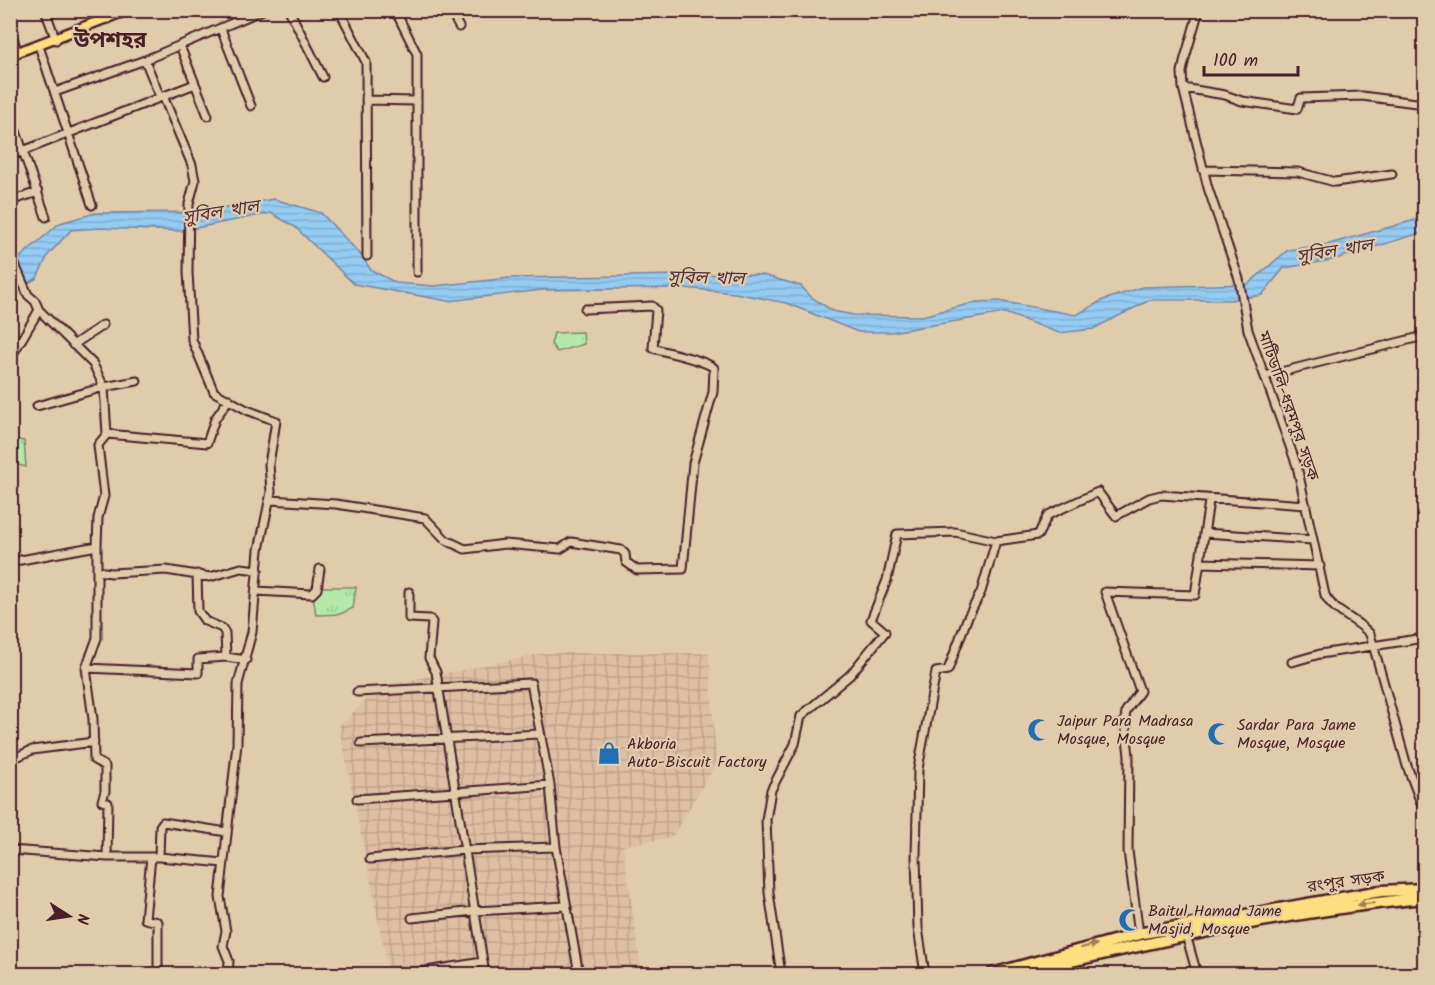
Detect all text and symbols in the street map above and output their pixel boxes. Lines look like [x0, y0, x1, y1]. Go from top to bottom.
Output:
district label: উপশহর [72, 24, 147, 59]
scale bar [1204, 39, 1298, 77]
text: 100 m [1213, 47, 1258, 76]
water label: সুবিল খাল [181, 192, 265, 233]
water label: সুবিল খাল [1295, 231, 1379, 272]
water label: সুবিল খাল [667, 264, 749, 294]
street label: মাটিডালি-ধরমপুর সড়ক [1250, 327, 1326, 485]
place label: Jaipur Para Madrasa Mosque, Mosque [1057, 709, 1194, 752]
place label: Sardar Para Jame Mosque, Mosque [1237, 713, 1356, 756]
mosque icon: Jaipur Para Madrasa Mosque, Mosque [1026, 717, 1052, 743]
mosque icon: Sardar Para Jame Mosque, Mosque [1206, 721, 1232, 747]
place label: Akboria Auto-Biscuit Factory [627, 732, 767, 775]
shop icon: Akboria Auto-Biscuit Factory [596, 740, 622, 766]
street label: রংপুর সড়ক [1305, 864, 1388, 900]
north arrow [39, 886, 99, 946]
place label: Baitul Hamad Jame Masjid, Mosque [1148, 899, 1282, 942]
one-way arrow [1357, 899, 1376, 909]
mosque icon: Baitul Hamad Jame Masjid, Mosque [1117, 907, 1143, 933]
text: N [69, 911, 95, 926]
one-way arrow [1080, 941, 1098, 951]

